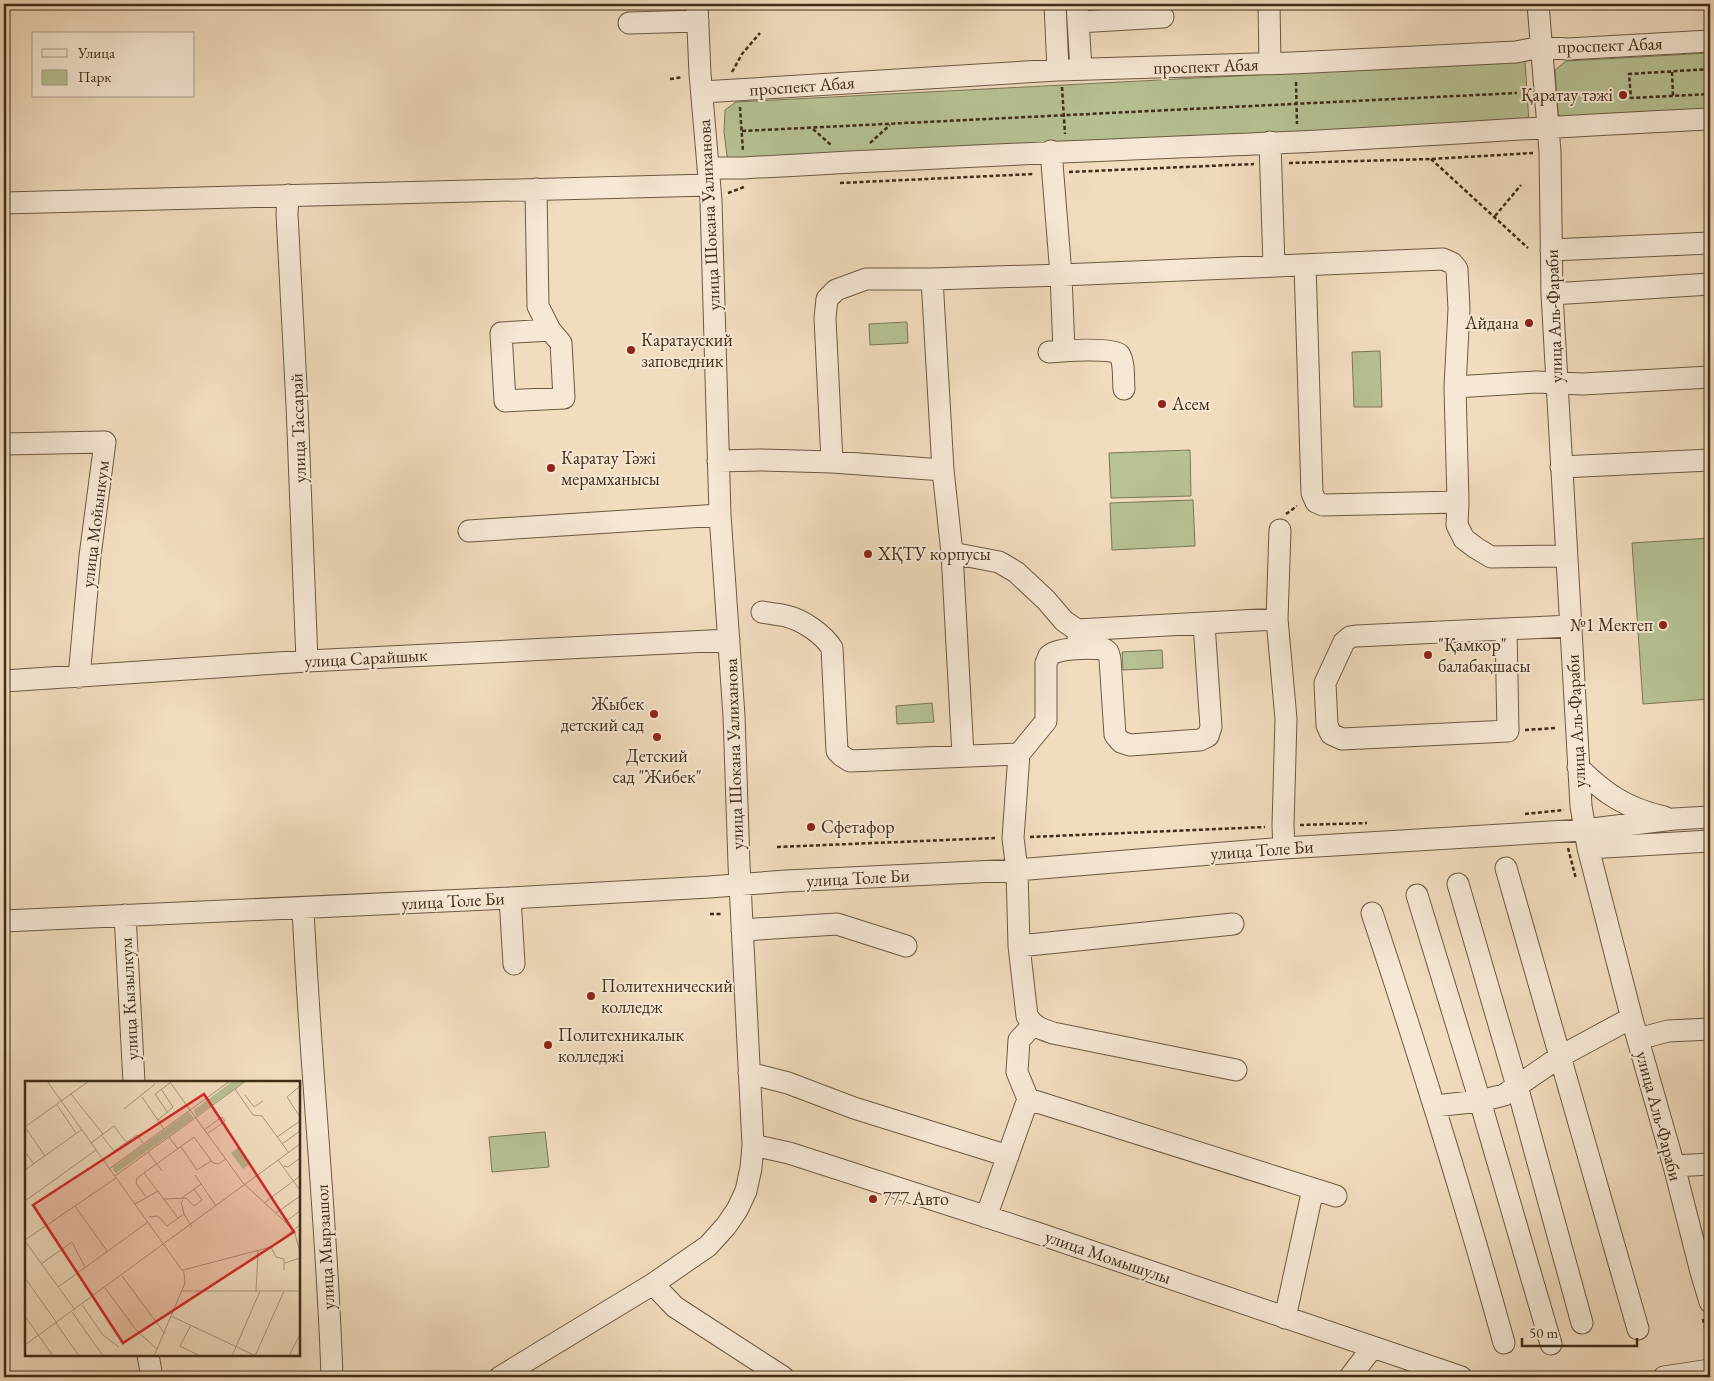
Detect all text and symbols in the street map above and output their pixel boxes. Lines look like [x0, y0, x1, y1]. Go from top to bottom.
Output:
street label: проспект Абая [1557, 31, 1663, 58]
legend [32, 32, 195, 98]
text: Улица [77, 43, 115, 62]
street label: проспект Абая [1153, 52, 1259, 79]
text: Парк [78, 67, 111, 86]
street label: проспект Абая [749, 70, 855, 101]
place label: Қаратау тәжі [1521, 83, 1614, 106]
marker: Қаратау тәжі [1617, 89, 1629, 101]
street label: улица Шокана Уалиханова [692, 118, 725, 311]
street label: улица Аль-Фараби [1540, 248, 1567, 383]
place label: Айдана [1464, 311, 1520, 334]
marker: Айдана [1523, 317, 1535, 329]
place label: Каратауский заповедник [641, 328, 733, 372]
marker: Каратауский заповедник [625, 344, 637, 356]
street label: улица Тассарай [284, 372, 311, 483]
place label: Асем [1171, 392, 1210, 415]
marker: Асем [1156, 398, 1168, 410]
place label: Каратау Тәжі мерамханысы [561, 446, 660, 490]
street label: улица Мойынкум [75, 458, 114, 589]
marker: Каратау Тәжі мерамханысы [545, 462, 557, 474]
place label: ХҚТУ корпусы [877, 542, 991, 565]
marker: ХҚТУ корпусы [862, 548, 874, 560]
place label: №1 Мектеп [1570, 613, 1653, 636]
marker: №1 Мектеп [1657, 619, 1669, 631]
place label: "Қамкор" балабақшасы [1438, 633, 1531, 677]
street label: улица Сарайшык [304, 643, 429, 672]
marker: "Қамкор" балабақшасы [1422, 649, 1434, 661]
street label: улица Аль-Фараби [1560, 653, 1590, 788]
street label: улица Шокана Уалиханова [719, 657, 748, 850]
place label: Жыбек детский сад [561, 692, 644, 736]
marker: Жыбек детский сад [648, 708, 660, 720]
marker: Детский сад "Жибек" [651, 731, 663, 743]
place label: Детский сад "Жибек" [612, 744, 702, 788]
place label: Сфетафор [821, 815, 895, 838]
marker: Сфетафор [805, 821, 817, 833]
street label: улица Толе Би [1209, 834, 1315, 865]
street label: улица Толе Би [806, 863, 911, 892]
street label: улица Толе Би [401, 886, 506, 915]
street label: улица Кызылкум [114, 936, 143, 1061]
place label: Политехнический колледж [601, 974, 733, 1018]
marker: Политехнический колледж [585, 990, 597, 1002]
place label: Политехникалык колледжі [558, 1023, 684, 1067]
marker: Политехникалык колледжі [542, 1039, 554, 1051]
street label: улица Аль-Фараби [1631, 1048, 1688, 1184]
inset map [25, 1081, 300, 1356]
street label: улица Мырзашол [310, 1183, 339, 1310]
place label: 777 Авто [883, 1187, 949, 1210]
marker: 777 Авто [867, 1193, 879, 1205]
street label: улица Момышулы [1042, 1224, 1174, 1289]
scale bar [1522, 1316, 1636, 1348]
text: 50 m [1529, 1323, 1558, 1342]

